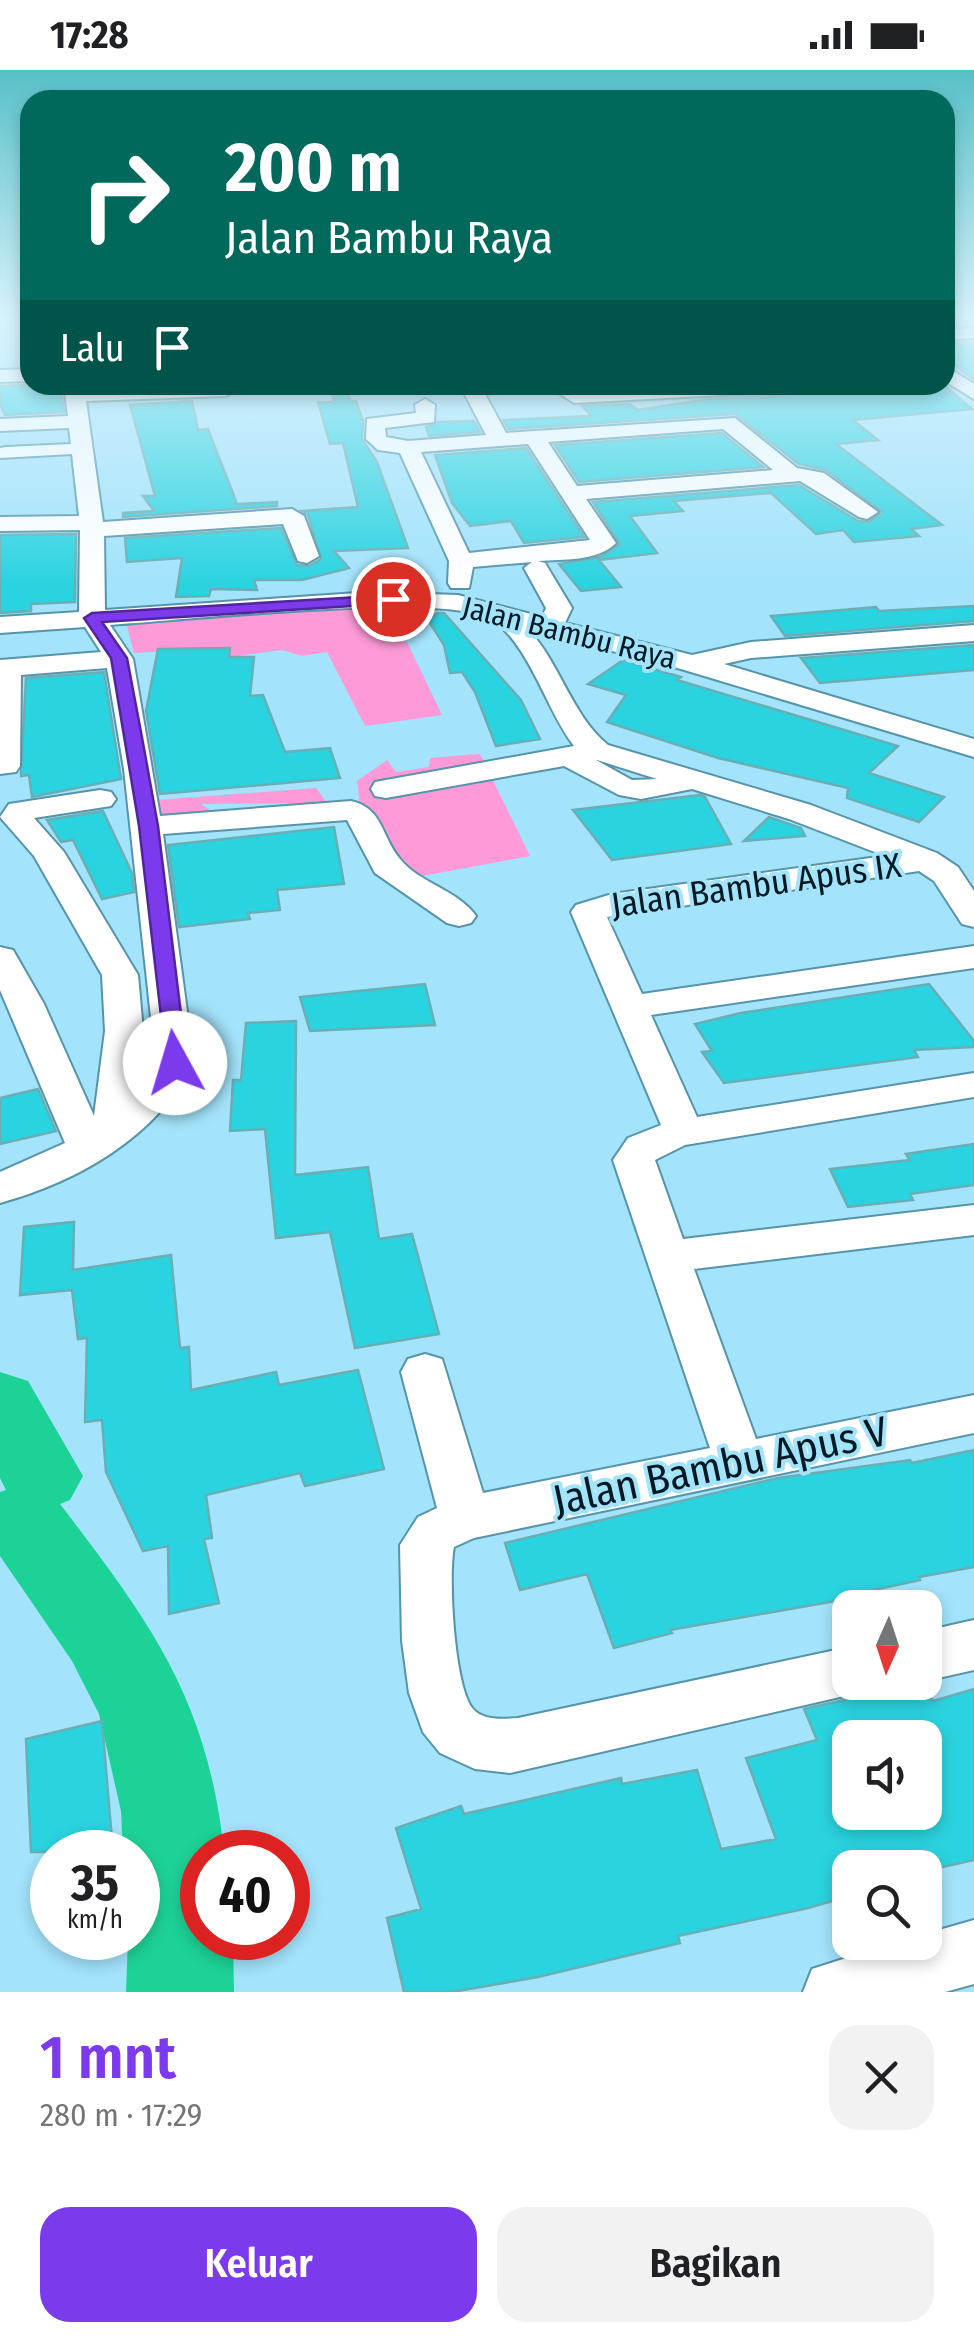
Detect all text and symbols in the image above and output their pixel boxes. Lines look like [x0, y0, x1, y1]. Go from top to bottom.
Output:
text: 17:28 [50, 12, 129, 58]
text: 200 m [225, 126, 402, 210]
icon: right [60, 130, 190, 260]
text: Jalan Bambu Raya [225, 211, 553, 265]
icon: arrive [145, 320, 200, 375]
text: Lalu [60, 325, 125, 371]
pin [351, 557, 436, 642]
icon: arrive [366, 572, 421, 627]
street label: Jalan Bambu Raya [459, 589, 679, 677]
street label: Jalan Bambu Apus IX [608, 844, 904, 926]
position arrow [123, 1011, 227, 1115]
street label: Jalan Bambu Apus V [548, 1406, 893, 1526]
north arrow [832, 1590, 942, 1700]
map controls [832, 1590, 942, 1960]
button: sound [832, 1720, 942, 1830]
speed limit sign: 40 [180, 1830, 310, 1960]
button: search [832, 1850, 942, 1960]
text: 35 [71, 1853, 119, 1913]
text: km/h [67, 1905, 123, 1935]
text: 1 mnt [40, 2022, 176, 2094]
button: close [829, 2025, 934, 2130]
text: 280 m · 17:29 [40, 2096, 202, 2134]
button: Keluar [40, 2207, 477, 2322]
button: Bagikan [497, 2207, 934, 2322]

